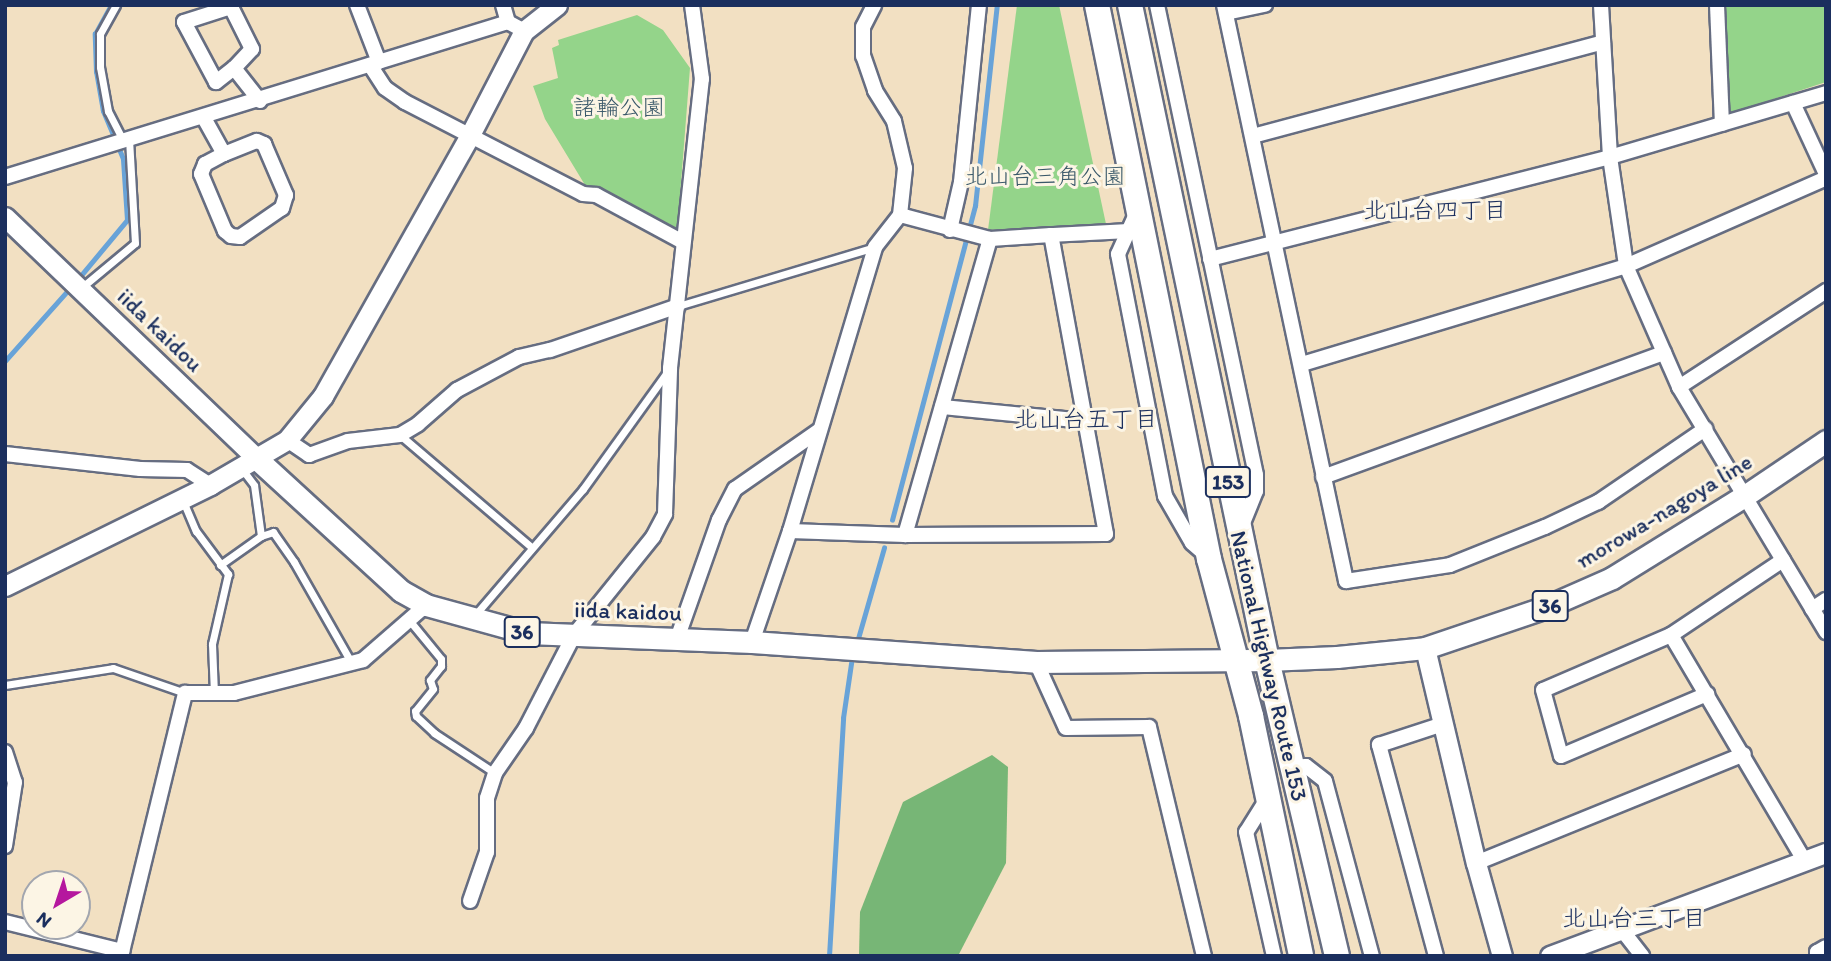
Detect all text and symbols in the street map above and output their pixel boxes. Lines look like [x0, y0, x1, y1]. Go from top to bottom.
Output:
park label: 諸輪公園 [573, 93, 665, 121]
park label: 北山台三角公園 [965, 162, 1125, 190]
district label: 北山台四丁目 [1363, 196, 1507, 224]
street label: iida kaidou [112, 283, 208, 377]
district label: 北山台五丁目 [1014, 405, 1158, 433]
street label: morowa-nagoya line [1571, 448, 1757, 574]
road number: 153 [1204, 464, 1252, 500]
street label: National Highway Route 153 [1224, 528, 1314, 804]
road number: 36 [1531, 588, 1569, 624]
street label: iida kaidou [574, 595, 682, 627]
road number: 36 [503, 614, 541, 650]
north arrow [21, 870, 91, 940]
district label: 北山台三丁目 [1562, 904, 1706, 932]
text: N [32, 907, 56, 933]

